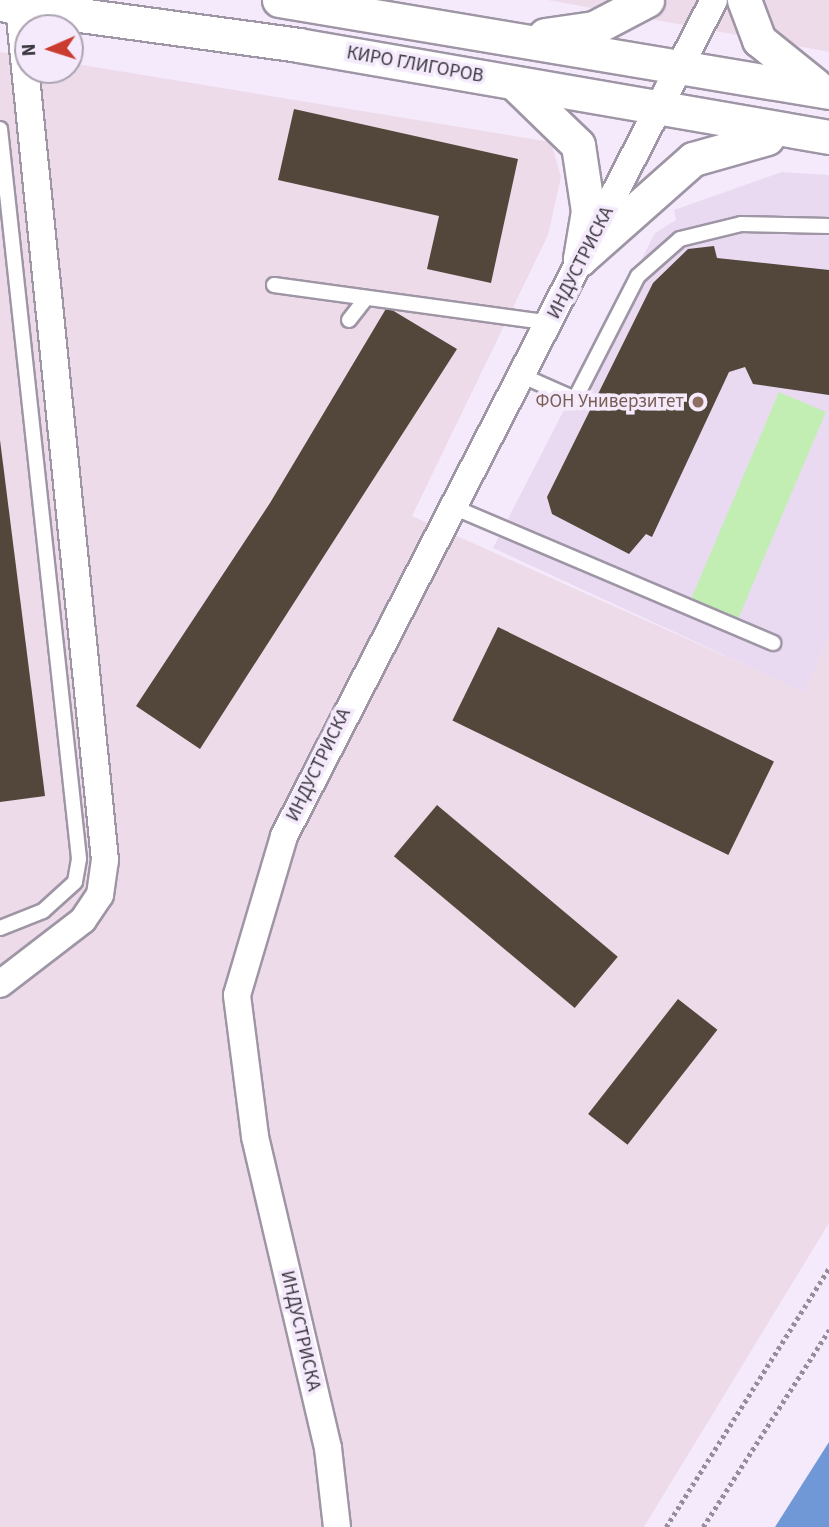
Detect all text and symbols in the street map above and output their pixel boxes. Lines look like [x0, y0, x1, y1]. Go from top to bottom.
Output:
north arrow [14, 14, 84, 84]
street label: КИРО ГЛИГОРОВ [345, 42, 485, 88]
text: N [16, 43, 43, 57]
street label: ИНДУСТРИСКА [543, 203, 619, 323]
place label: ФОН Универзитет [536, 391, 684, 413]
marker: ФОН Универзитет [690, 394, 706, 410]
street label: ИНДУСТРИСКА [282, 705, 356, 825]
street label: ИНДУСТРИСКА [275, 1269, 325, 1393]

